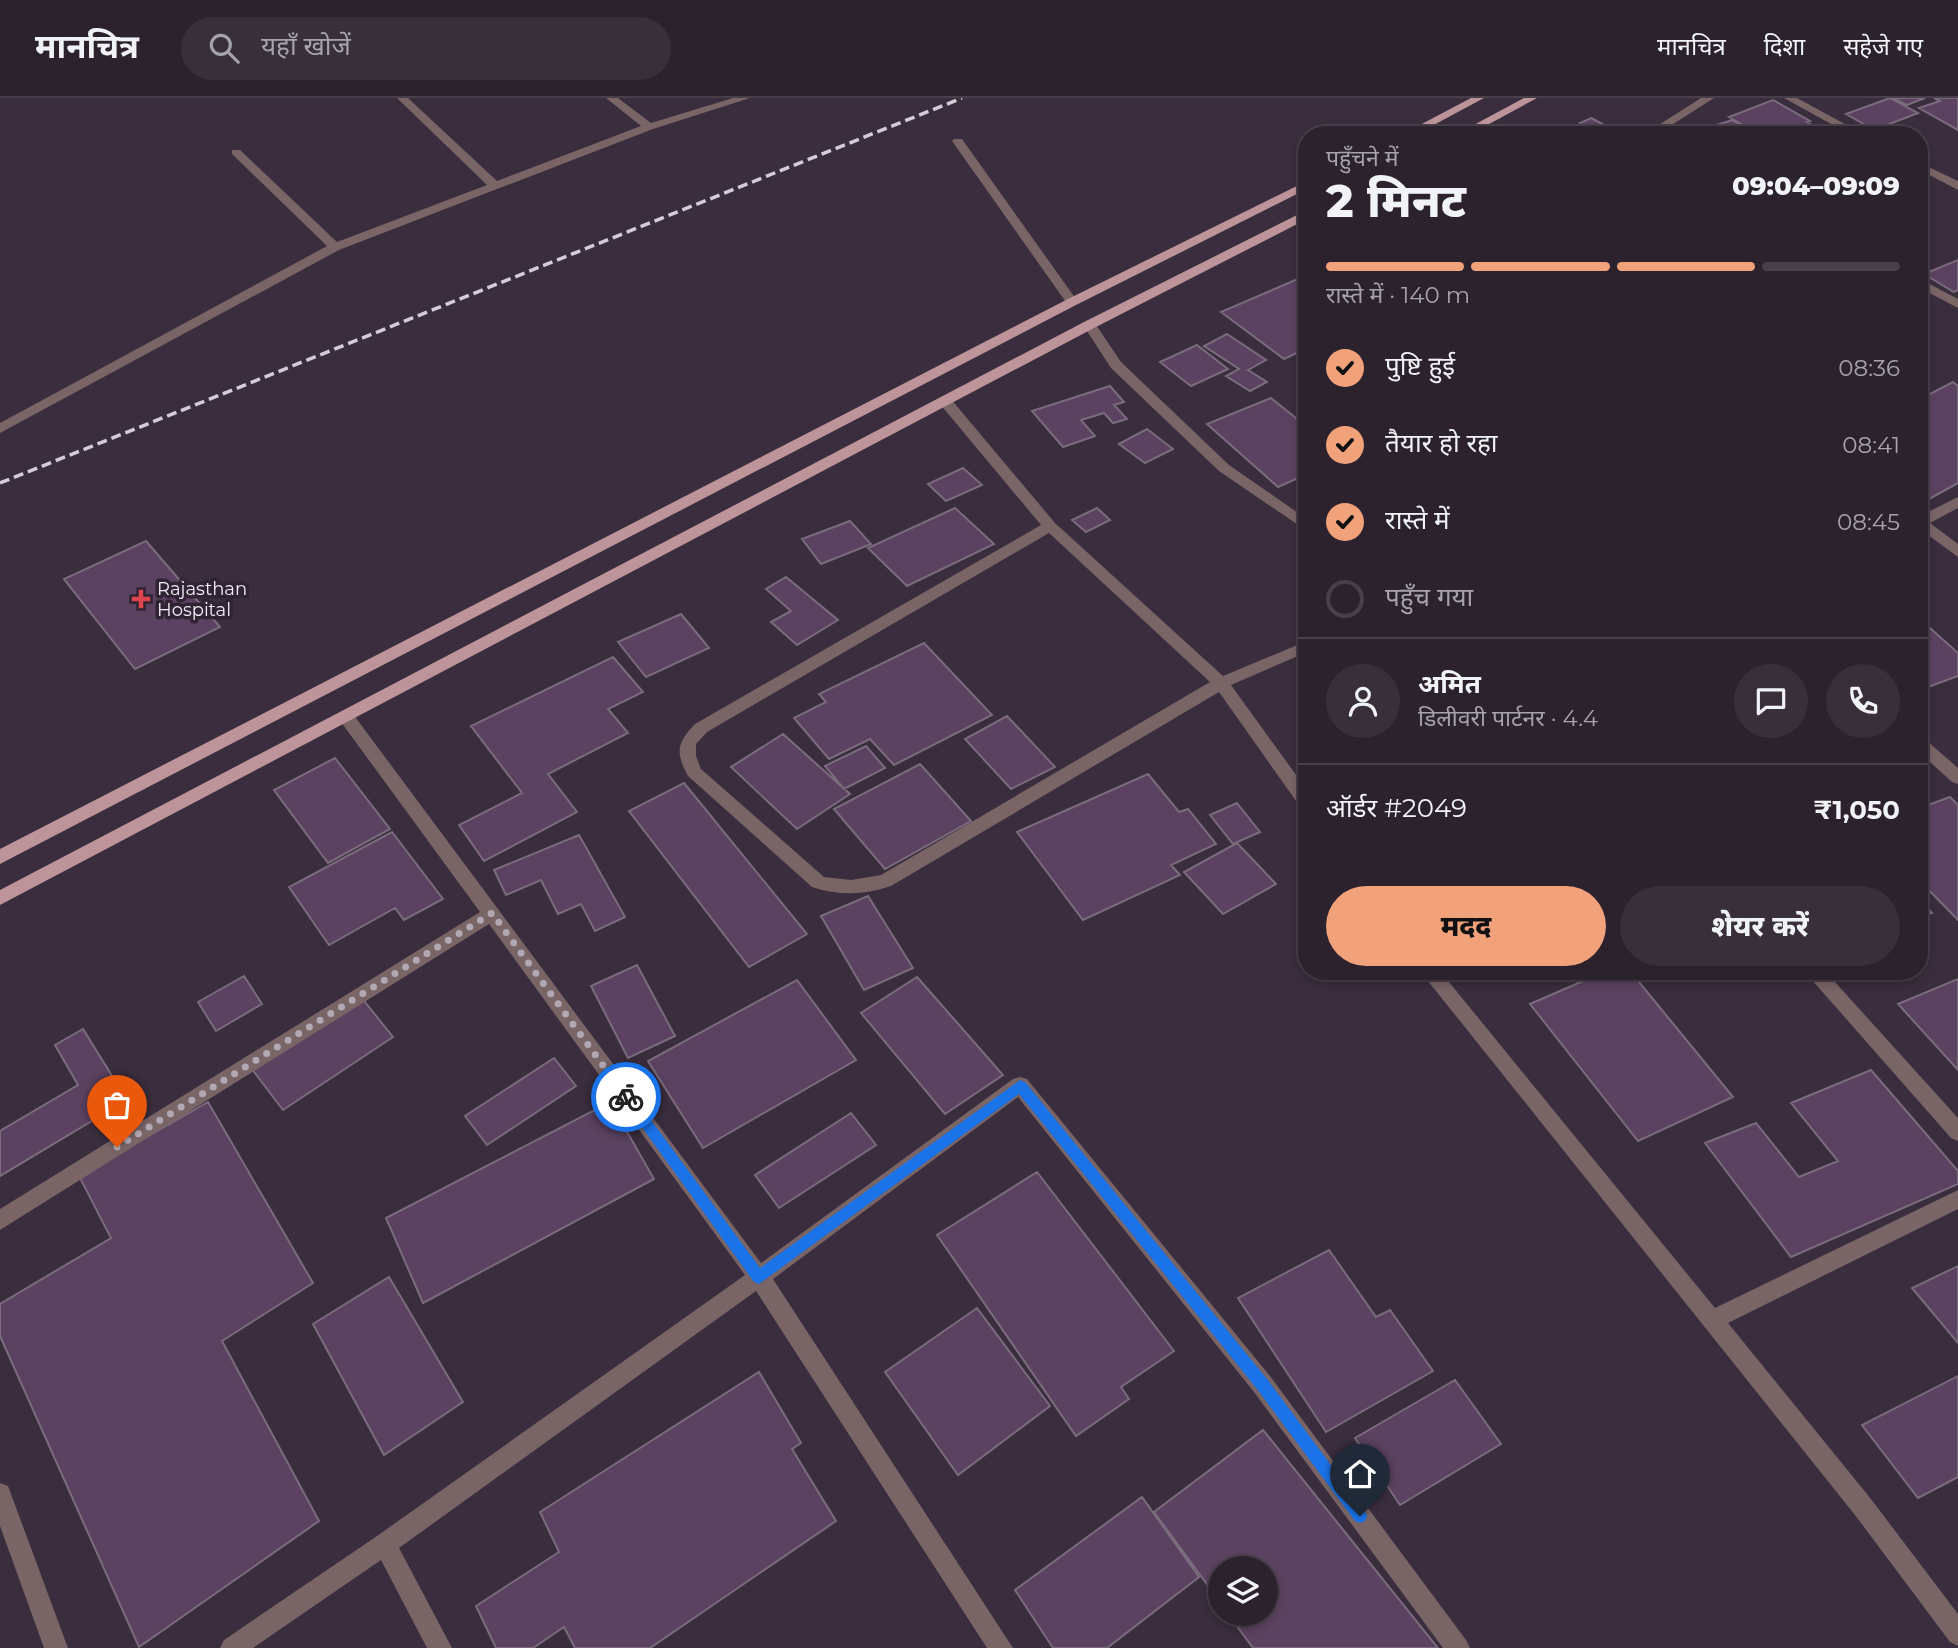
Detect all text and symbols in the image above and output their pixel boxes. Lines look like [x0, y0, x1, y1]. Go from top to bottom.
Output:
search box [181, 17, 671, 80]
text: मानचित्र [35, 26, 139, 66]
icon: search [205, 29, 243, 67]
text: यहाँ खोजें [261, 30, 351, 62]
text: मानचित्र [1657, 32, 1726, 61]
text: दिशा [1764, 32, 1805, 61]
text: सहेजे गए [1843, 32, 1923, 61]
text: पहुँचने में [1326, 144, 1398, 172]
text: 09:04–09:09 [1732, 170, 1900, 202]
text: 2 मिनट [1326, 172, 1466, 229]
text: रास्ते में · 140 m [1326, 281, 1470, 309]
icon: check [1326, 349, 1364, 387]
text: पुष्टि हुई [1385, 350, 1455, 382]
text: 08:36 [1838, 354, 1900, 382]
icon: check [1326, 426, 1364, 464]
text: तैयार हो रहा [1385, 427, 1498, 459]
text: 08:41 [1842, 431, 1900, 459]
icon: check [1326, 503, 1364, 541]
text: रास्ते में [1385, 504, 1450, 536]
text: 08:45 [1837, 508, 1900, 536]
place label: Rajasthan Hospital [157, 578, 247, 621]
text: पहुँच गया [1385, 581, 1473, 613]
marker: Rajasthan Hospital [131, 589, 151, 609]
button: person [1326, 664, 1400, 738]
button: chat [1734, 664, 1808, 738]
button: phone [1826, 664, 1900, 738]
text: अमित [1418, 668, 1481, 700]
text: डिलीवरी पार्टनर · 4.4 [1418, 704, 1598, 732]
text: ऑर्डर #2049 [1326, 792, 1467, 824]
text: ₹1,050 [1814, 794, 1900, 826]
button: मदद [1326, 886, 1606, 966]
button: शेयर करें [1620, 886, 1900, 966]
courier [591, 1062, 661, 1132]
pin [87, 1075, 147, 1147]
icon: bike [607, 1078, 645, 1116]
icon: bag [98, 1086, 136, 1124]
pin [1330, 1444, 1390, 1516]
icon: home [1341, 1455, 1379, 1493]
map controls [1208, 1556, 1278, 1626]
button: layers [1208, 1556, 1278, 1626]

